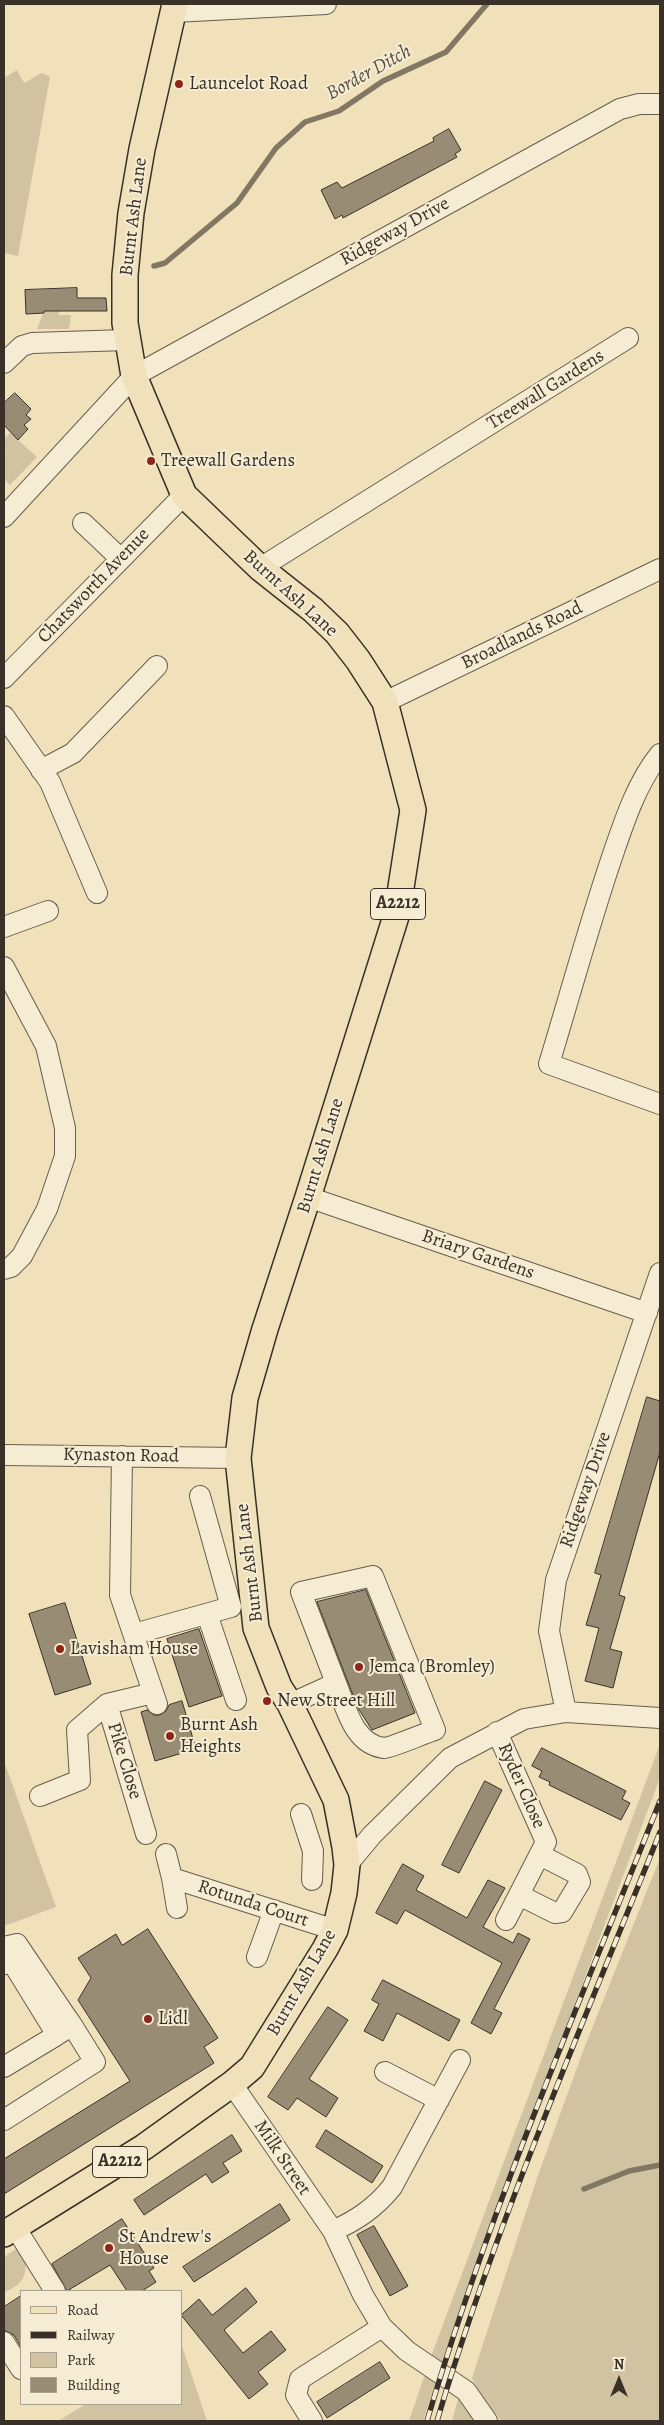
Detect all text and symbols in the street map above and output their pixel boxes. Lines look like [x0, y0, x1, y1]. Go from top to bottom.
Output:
water label: Border Ditch [322, 40, 416, 106]
place label: Launcelot Road [189, 73, 308, 95]
marker: Launcelot Road [173, 78, 185, 90]
street label: Burnt Ash Lane [115, 156, 153, 278]
street label: Ridgeway Drive [336, 193, 454, 271]
street label: Treewall Gardens [483, 345, 609, 435]
place label: Treewall Gardens [161, 450, 295, 472]
marker: Treewall Gardens [145, 455, 157, 467]
street label: Chatsworth Avenue [33, 524, 155, 648]
street label: Burnt Ash Lane [238, 546, 342, 642]
street label: Broadlands Road [458, 597, 586, 675]
road number: A2212 [370, 889, 426, 920]
street label: Burnt Ash Lane [293, 1096, 349, 1216]
street label: Briary Gardens [419, 1225, 537, 1285]
street label: Ridgeway Drive [555, 1429, 617, 1551]
street label: Kynaston Road [63, 1444, 179, 1468]
street label: Burnt Ash Lane [231, 1502, 269, 1624]
place label: Lavisham House [70, 1638, 198, 1660]
marker: Lavisham House [54, 1643, 66, 1655]
place label: Jemca (Bromley) [369, 1656, 495, 1678]
marker: Jemca (Bromley) [353, 1661, 365, 1673]
place label: New Street Hill [277, 1690, 395, 1712]
marker: New Street Hill [261, 1695, 273, 1707]
place label: Burnt Ash Heights [180, 1714, 258, 1758]
street label: Pike Close [102, 1720, 146, 1802]
marker: Burnt Ash Heights [164, 1730, 176, 1742]
street label: Ryder Close [492, 1740, 550, 1832]
street label: Rotunda Court [195, 1875, 311, 1933]
street label: Burnt Ash Lane [262, 1926, 342, 2040]
place label: Lidl [158, 2008, 188, 2030]
marker: Lidl [142, 2013, 154, 2025]
street label: Milk Street [249, 2116, 315, 2200]
road number: A2212 [92, 2146, 148, 2178]
place label: St Andrew's House [119, 2226, 212, 2270]
marker: St Andrew's House [103, 2242, 115, 2254]
legend [20, 2290, 182, 2405]
text: Road [67, 2300, 98, 2320]
text: Railway [67, 2325, 114, 2345]
text: Park [67, 2350, 95, 2370]
north arrow [594, 2355, 644, 2405]
text: N [614, 2355, 624, 2374]
text: Building [67, 2375, 120, 2395]

